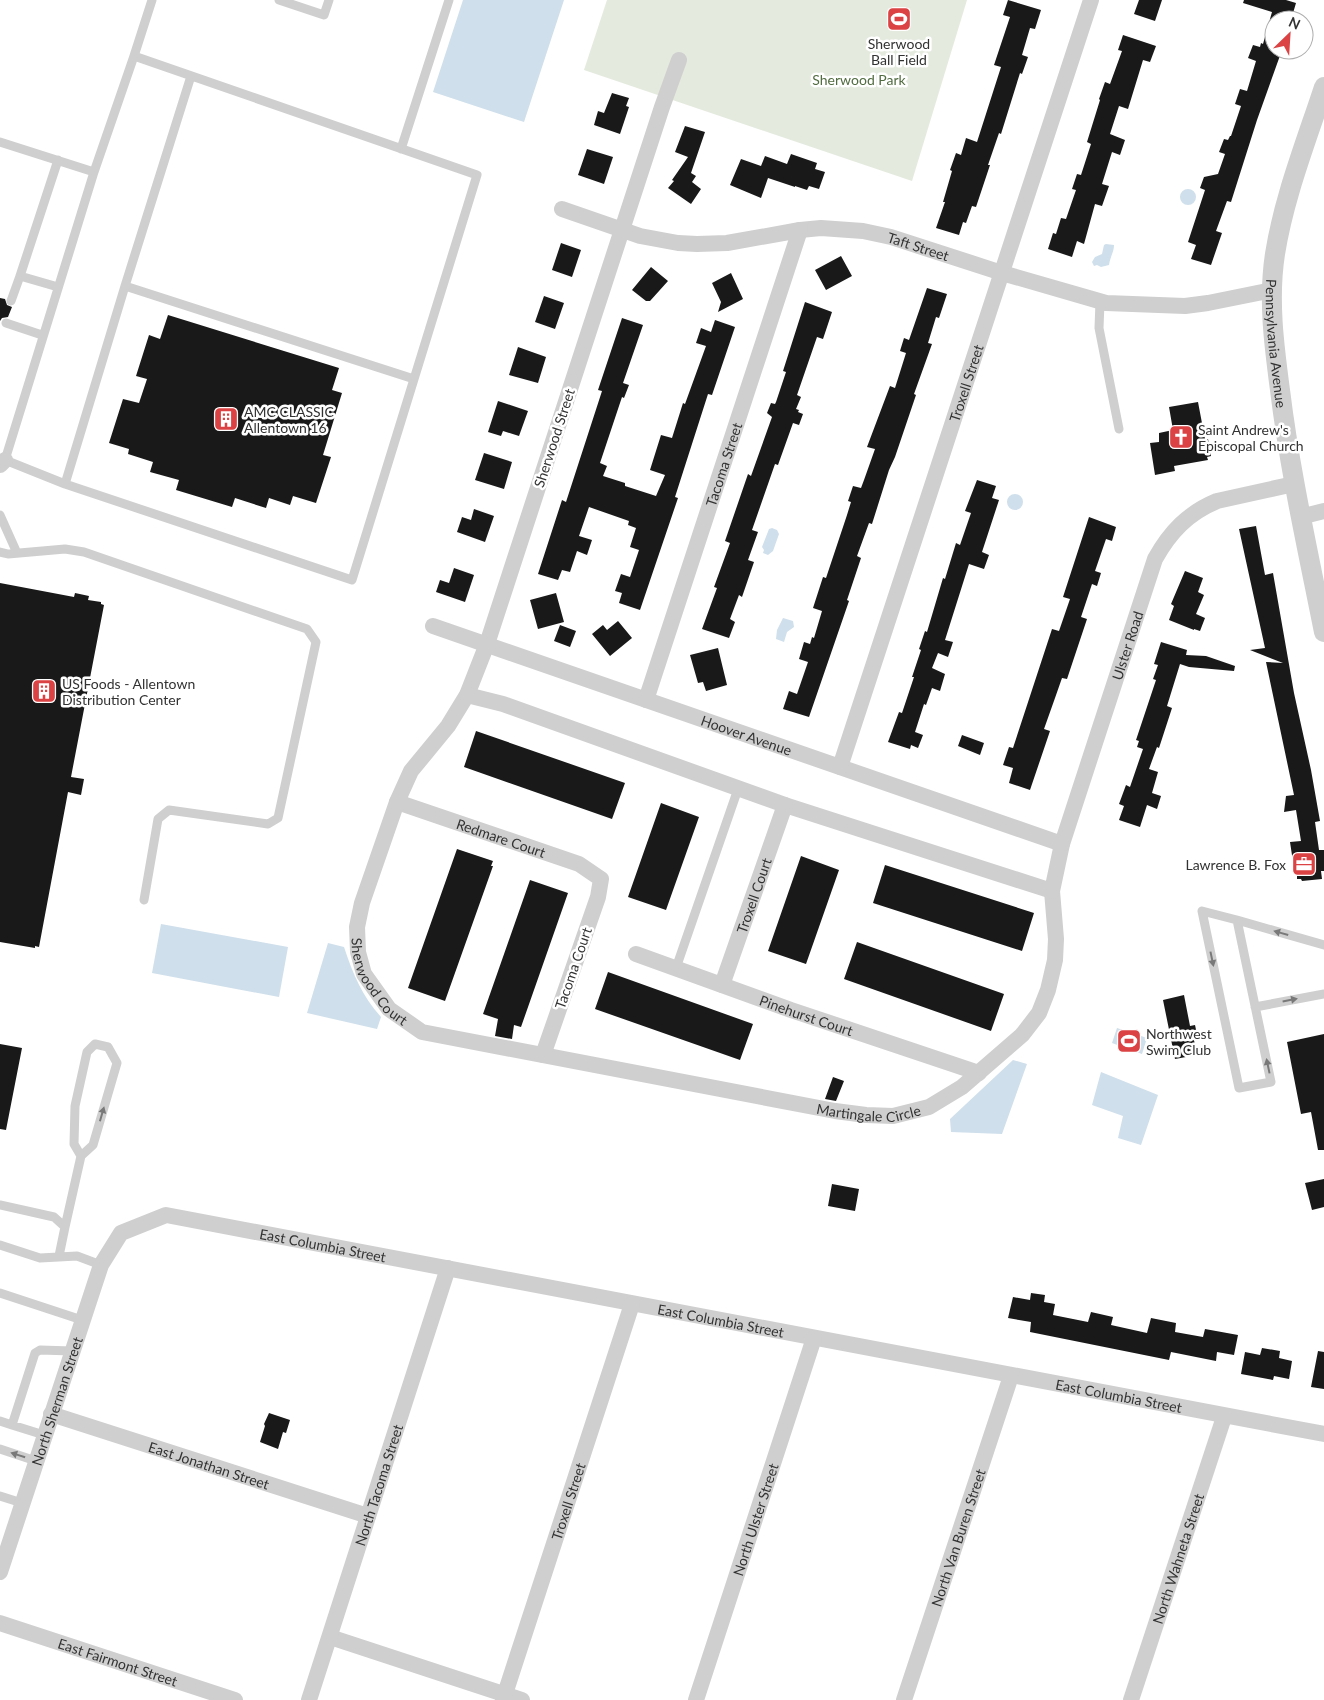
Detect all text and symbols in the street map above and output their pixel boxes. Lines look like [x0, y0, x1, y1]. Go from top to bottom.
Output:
sports icon: Sherwood Ball Field [886, 6, 912, 32]
north arrow [1264, 10, 1314, 60]
text: N [1286, 13, 1303, 33]
place label: Sherwood Ball Field [868, 35, 930, 68]
park label: Sherwood Park [812, 71, 907, 88]
street label: Taft Street [886, 228, 951, 264]
street label: Pennsylvania Avenue [1263, 279, 1291, 409]
street label: Troxell Street [945, 342, 986, 424]
street label: Sherwood Street [530, 386, 578, 490]
place label: AMC CLASSIC Allentown 16 [244, 403, 335, 436]
building icon: AMC CLASSIC Allentown 16 [213, 406, 239, 432]
street label: Tacoma Street [702, 420, 745, 508]
place label: Saint Andrew's Episcopal Church [1198, 421, 1304, 454]
church icon: Saint Andrew's Episcopal Church [1168, 424, 1194, 450]
street label: Ulster Road [1108, 609, 1146, 682]
place label: US Foods - Allentown Distribution Center [62, 675, 195, 708]
building icon: US Foods - Allentown Distribution Center [31, 678, 57, 704]
street label: Hoover Avenue [699, 711, 794, 758]
street label: Redmare Court [454, 814, 548, 861]
office icon: Lawrence B. Fox [1291, 851, 1317, 877]
street label: Troxell Court [732, 855, 774, 935]
place label: Lawrence B. Fox [1186, 856, 1286, 873]
street label: Tacoma Court [551, 925, 595, 1011]
one-way arrow [1273, 928, 1288, 936]
street label: Sherwood Court [349, 937, 411, 1028]
one-way arrow [1208, 951, 1216, 966]
street label: Pinehurst Court [758, 991, 855, 1039]
one-way arrow [1282, 996, 1297, 1004]
place label: Northwest Swim Club [1146, 1025, 1212, 1058]
sports icon: Northwest Swim Club [1116, 1028, 1142, 1054]
one-way arrow [1264, 1058, 1272, 1073]
street label: Martingale Circle [815, 1099, 922, 1125]
one-way arrow [98, 1106, 106, 1121]
street label: East Columbia Street [258, 1224, 387, 1265]
street label: East Columbia Street [656, 1300, 785, 1340]
street label: North Sherman Street [27, 1334, 85, 1468]
street label: East Columbia Street [1054, 1375, 1183, 1415]
street label: North Tacoma Street [351, 1422, 406, 1548]
street label: East Jonathan Street [147, 1438, 271, 1492]
one-way arrow [11, 1451, 26, 1458]
street label: Troxell Street [547, 1460, 588, 1542]
street label: North Ulster Street [729, 1461, 781, 1578]
street label: North Van Buren Street [927, 1467, 988, 1608]
street label: North Wahneta Street [1148, 1491, 1207, 1626]
street label: East Fairmont Street [56, 1634, 180, 1689]

